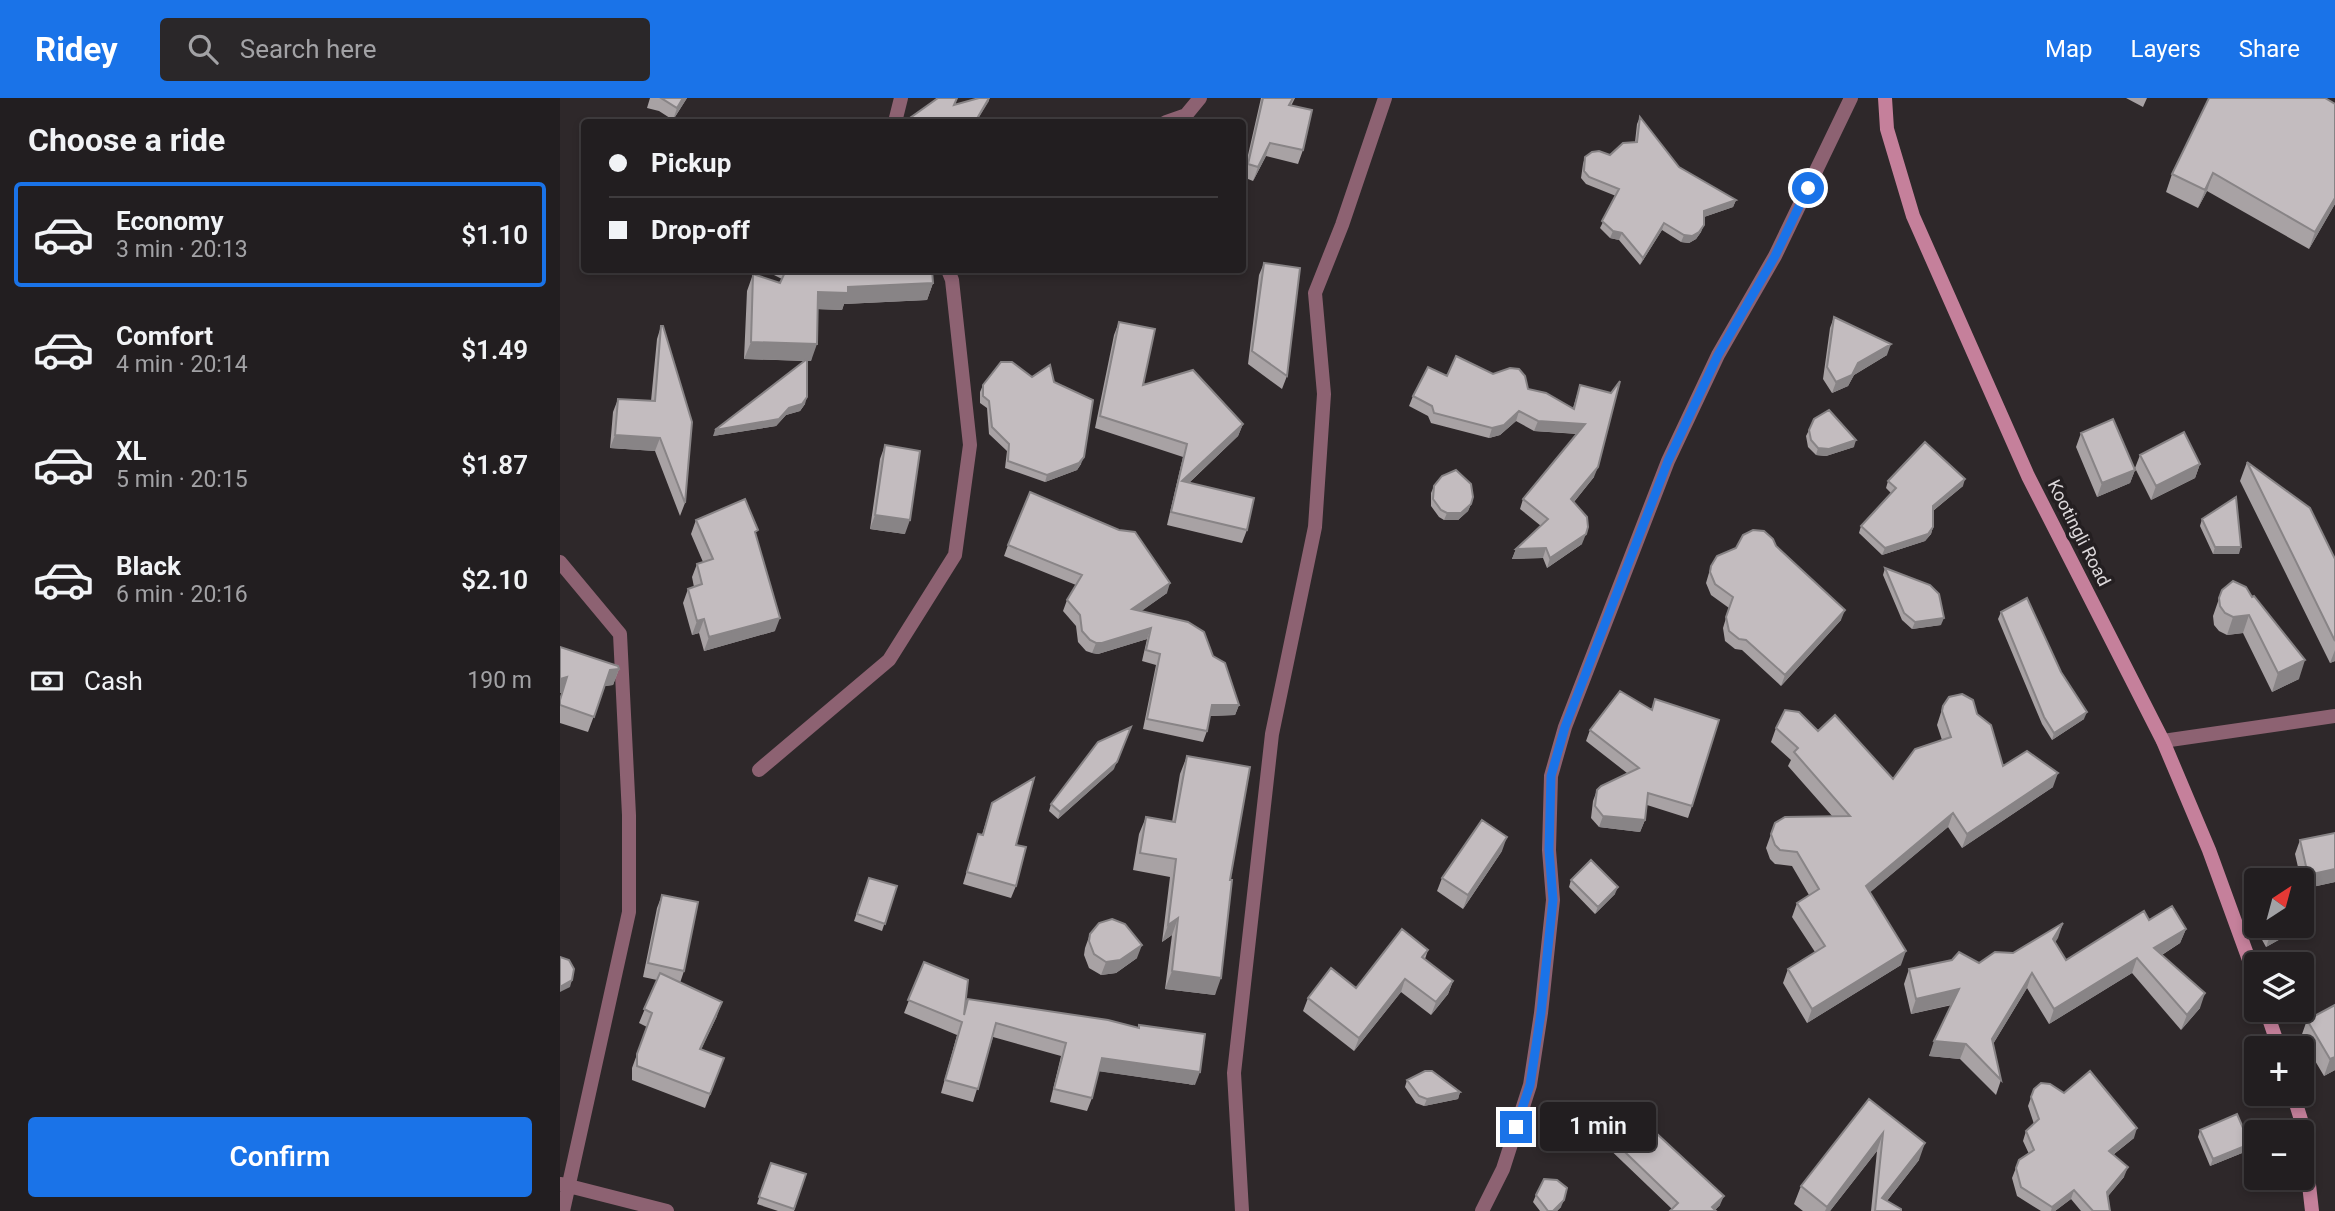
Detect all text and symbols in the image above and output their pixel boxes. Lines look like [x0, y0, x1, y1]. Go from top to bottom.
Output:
search box [160, 18, 650, 81]
text: Ridey [35, 30, 118, 69]
icon: search [184, 30, 222, 68]
text: Search here [240, 34, 376, 64]
text: Map [2045, 35, 2093, 63]
text: Layers [2131, 35, 2201, 63]
text: Share [2239, 35, 2300, 63]
text: Choose a ride [28, 121, 225, 159]
text: Pickup [651, 148, 731, 178]
route start [1792, 172, 1824, 204]
icon: car [32, 203, 95, 266]
text: Economy [116, 206, 223, 236]
text: Drop-off [651, 215, 750, 245]
text: $1.10 [461, 220, 528, 250]
text: 3 min · 20:13 [116, 236, 248, 263]
icon: car [32, 318, 95, 381]
text: Comfort [116, 321, 213, 351]
text: $1.49 [461, 335, 528, 365]
text: 4 min · 20:14 [116, 351, 248, 378]
icon: car [32, 433, 95, 496]
text: XL [116, 436, 147, 466]
text: $1.87 [461, 450, 528, 480]
text: 5 min · 20:15 [116, 466, 248, 493]
street label: Kootingli Road [2044, 476, 2115, 589]
icon: car [32, 548, 95, 611]
text: Black [116, 551, 181, 581]
text: $2.10 [461, 565, 528, 595]
text: 6 min · 20:16 [116, 581, 248, 608]
icon: cash [28, 662, 66, 700]
text: Cash [84, 666, 143, 696]
text: 190 m [467, 667, 532, 694]
north arrow [2244, 868, 2314, 938]
map controls [2244, 868, 2314, 1190]
button: layers [2244, 952, 2314, 1022]
button: + [2244, 1036, 2314, 1106]
callout: 1 min [1541, 1102, 1656, 1152]
route end [1500, 1111, 1532, 1143]
text: 1 min [1569, 1113, 1627, 1140]
button: Confirm [28, 1117, 532, 1197]
button: − [2244, 1120, 2314, 1190]

